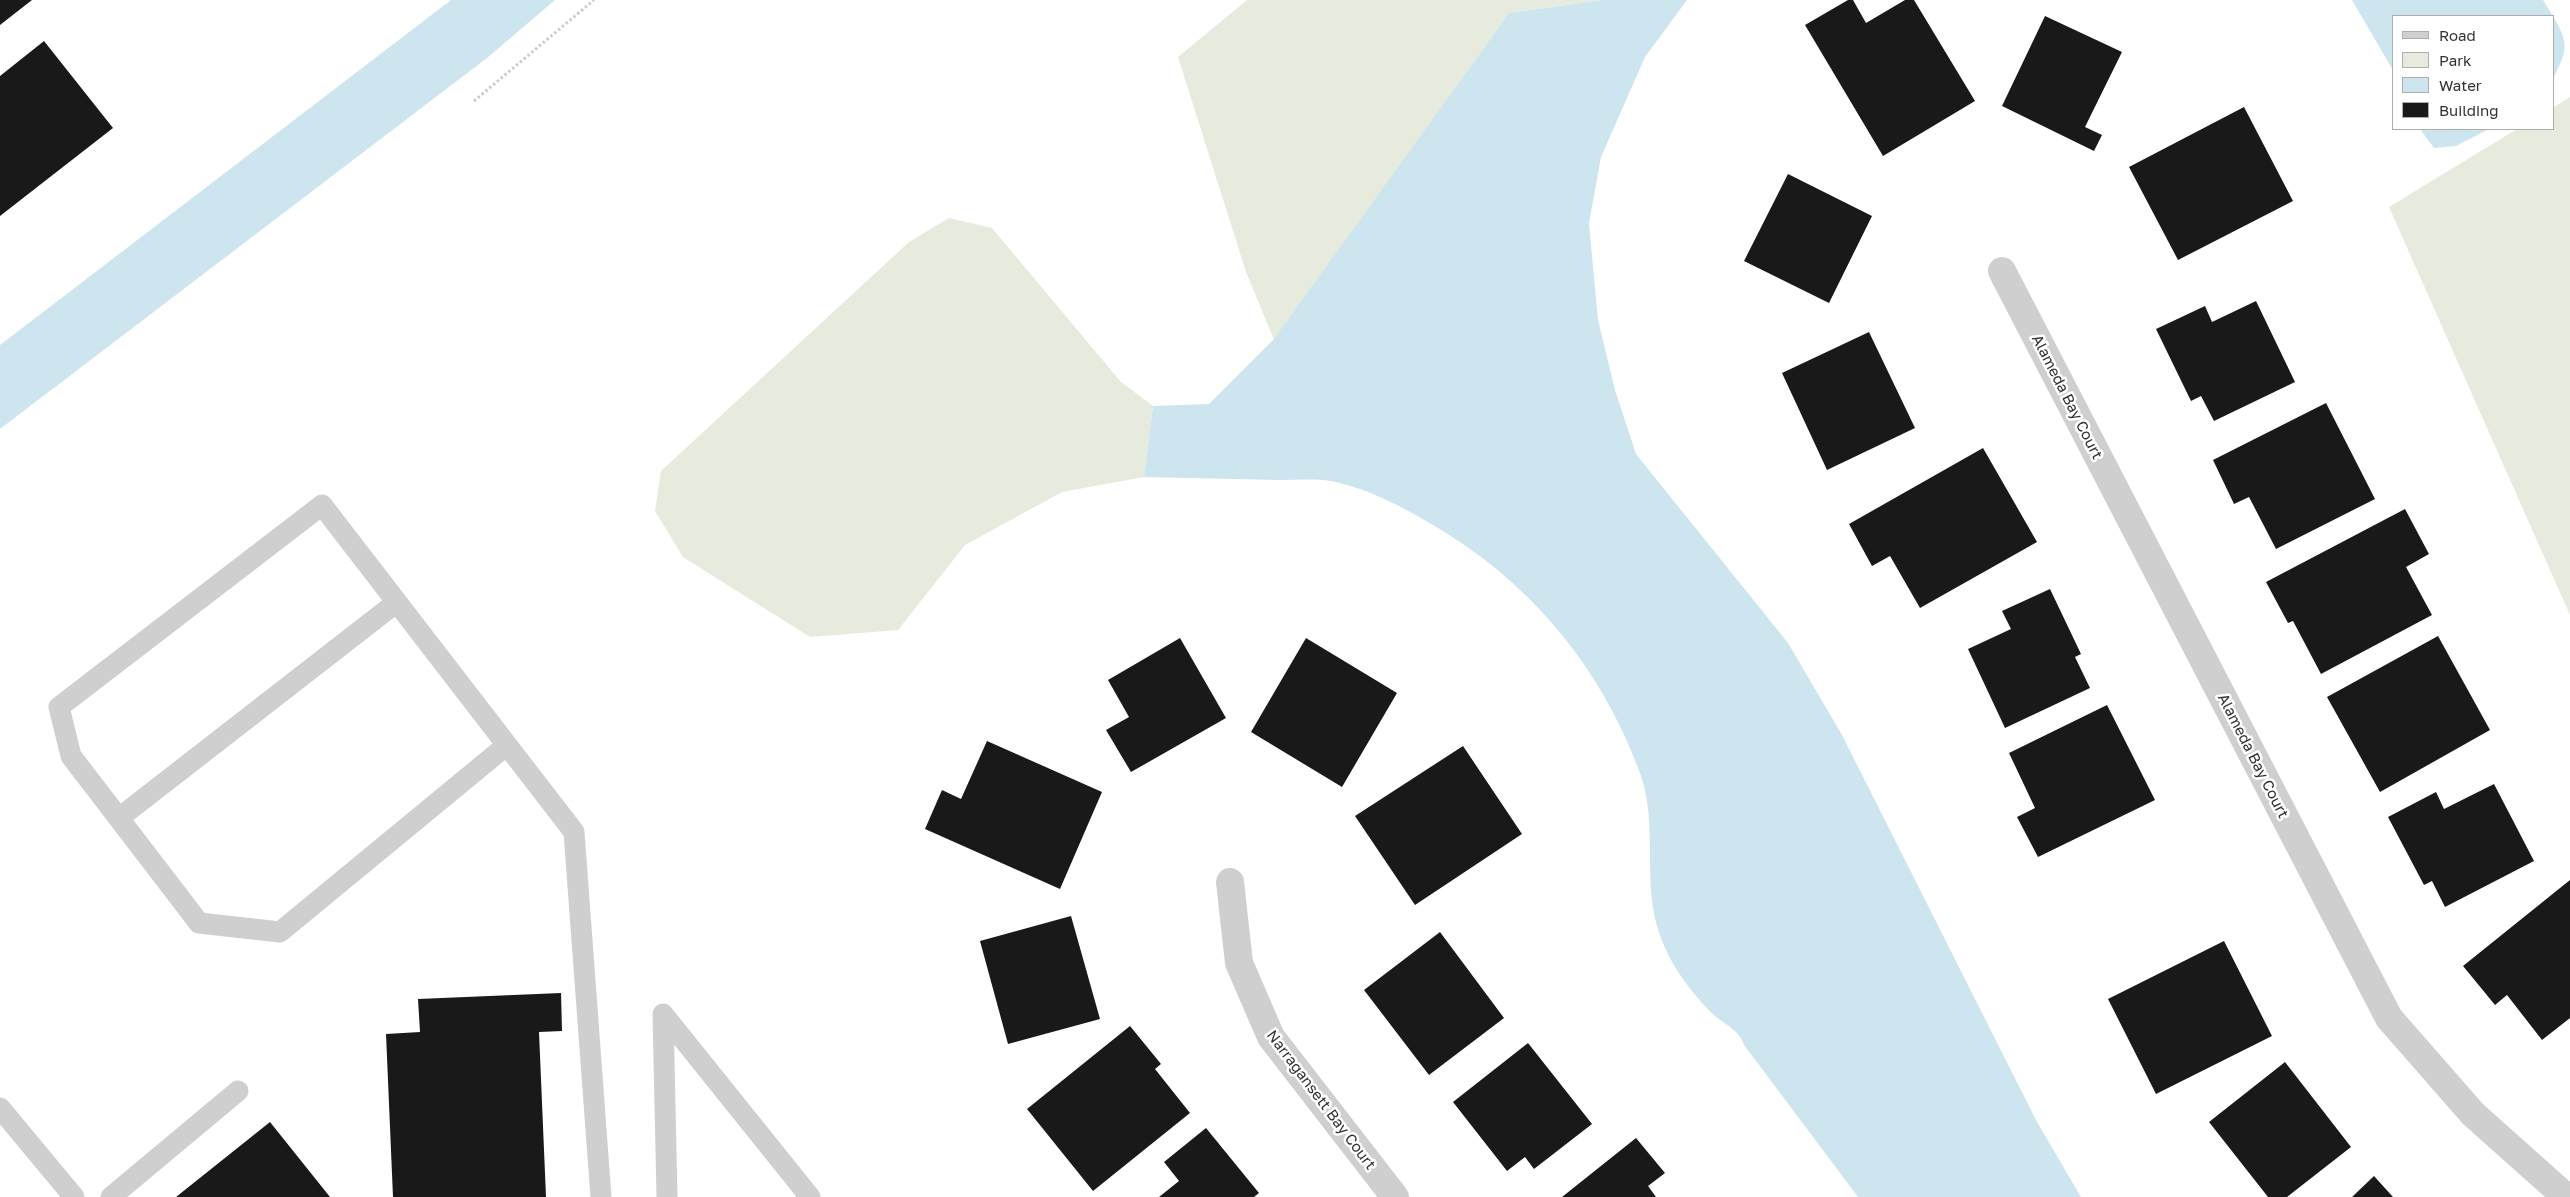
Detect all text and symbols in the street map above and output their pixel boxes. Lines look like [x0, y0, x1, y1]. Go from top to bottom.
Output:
legend [2392, 15, 2555, 130]
text: Road [2439, 26, 2476, 44]
text: Park [2439, 51, 2471, 69]
text: Water [2439, 76, 2482, 94]
text: Building [2439, 101, 2499, 119]
street label: Alameda Bay Court [2028, 332, 2106, 462]
street label: Alameda Bay Court [2214, 691, 2292, 821]
street label: Narragansett Bay Court [1263, 1027, 1379, 1173]

